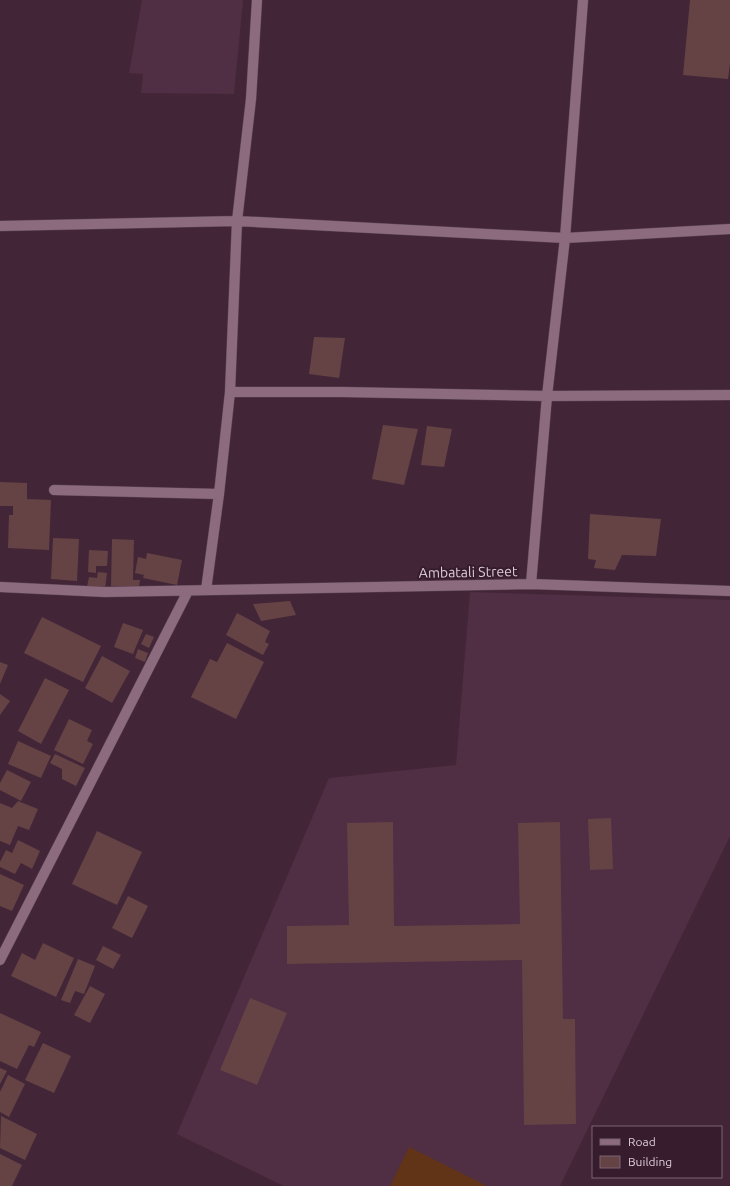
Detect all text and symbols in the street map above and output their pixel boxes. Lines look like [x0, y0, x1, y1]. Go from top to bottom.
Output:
street label: Ambatali Street [419, 563, 518, 581]
legend [592, 1126, 722, 1178]
text: Road [628, 1135, 656, 1148]
text: Building [628, 1155, 672, 1168]

